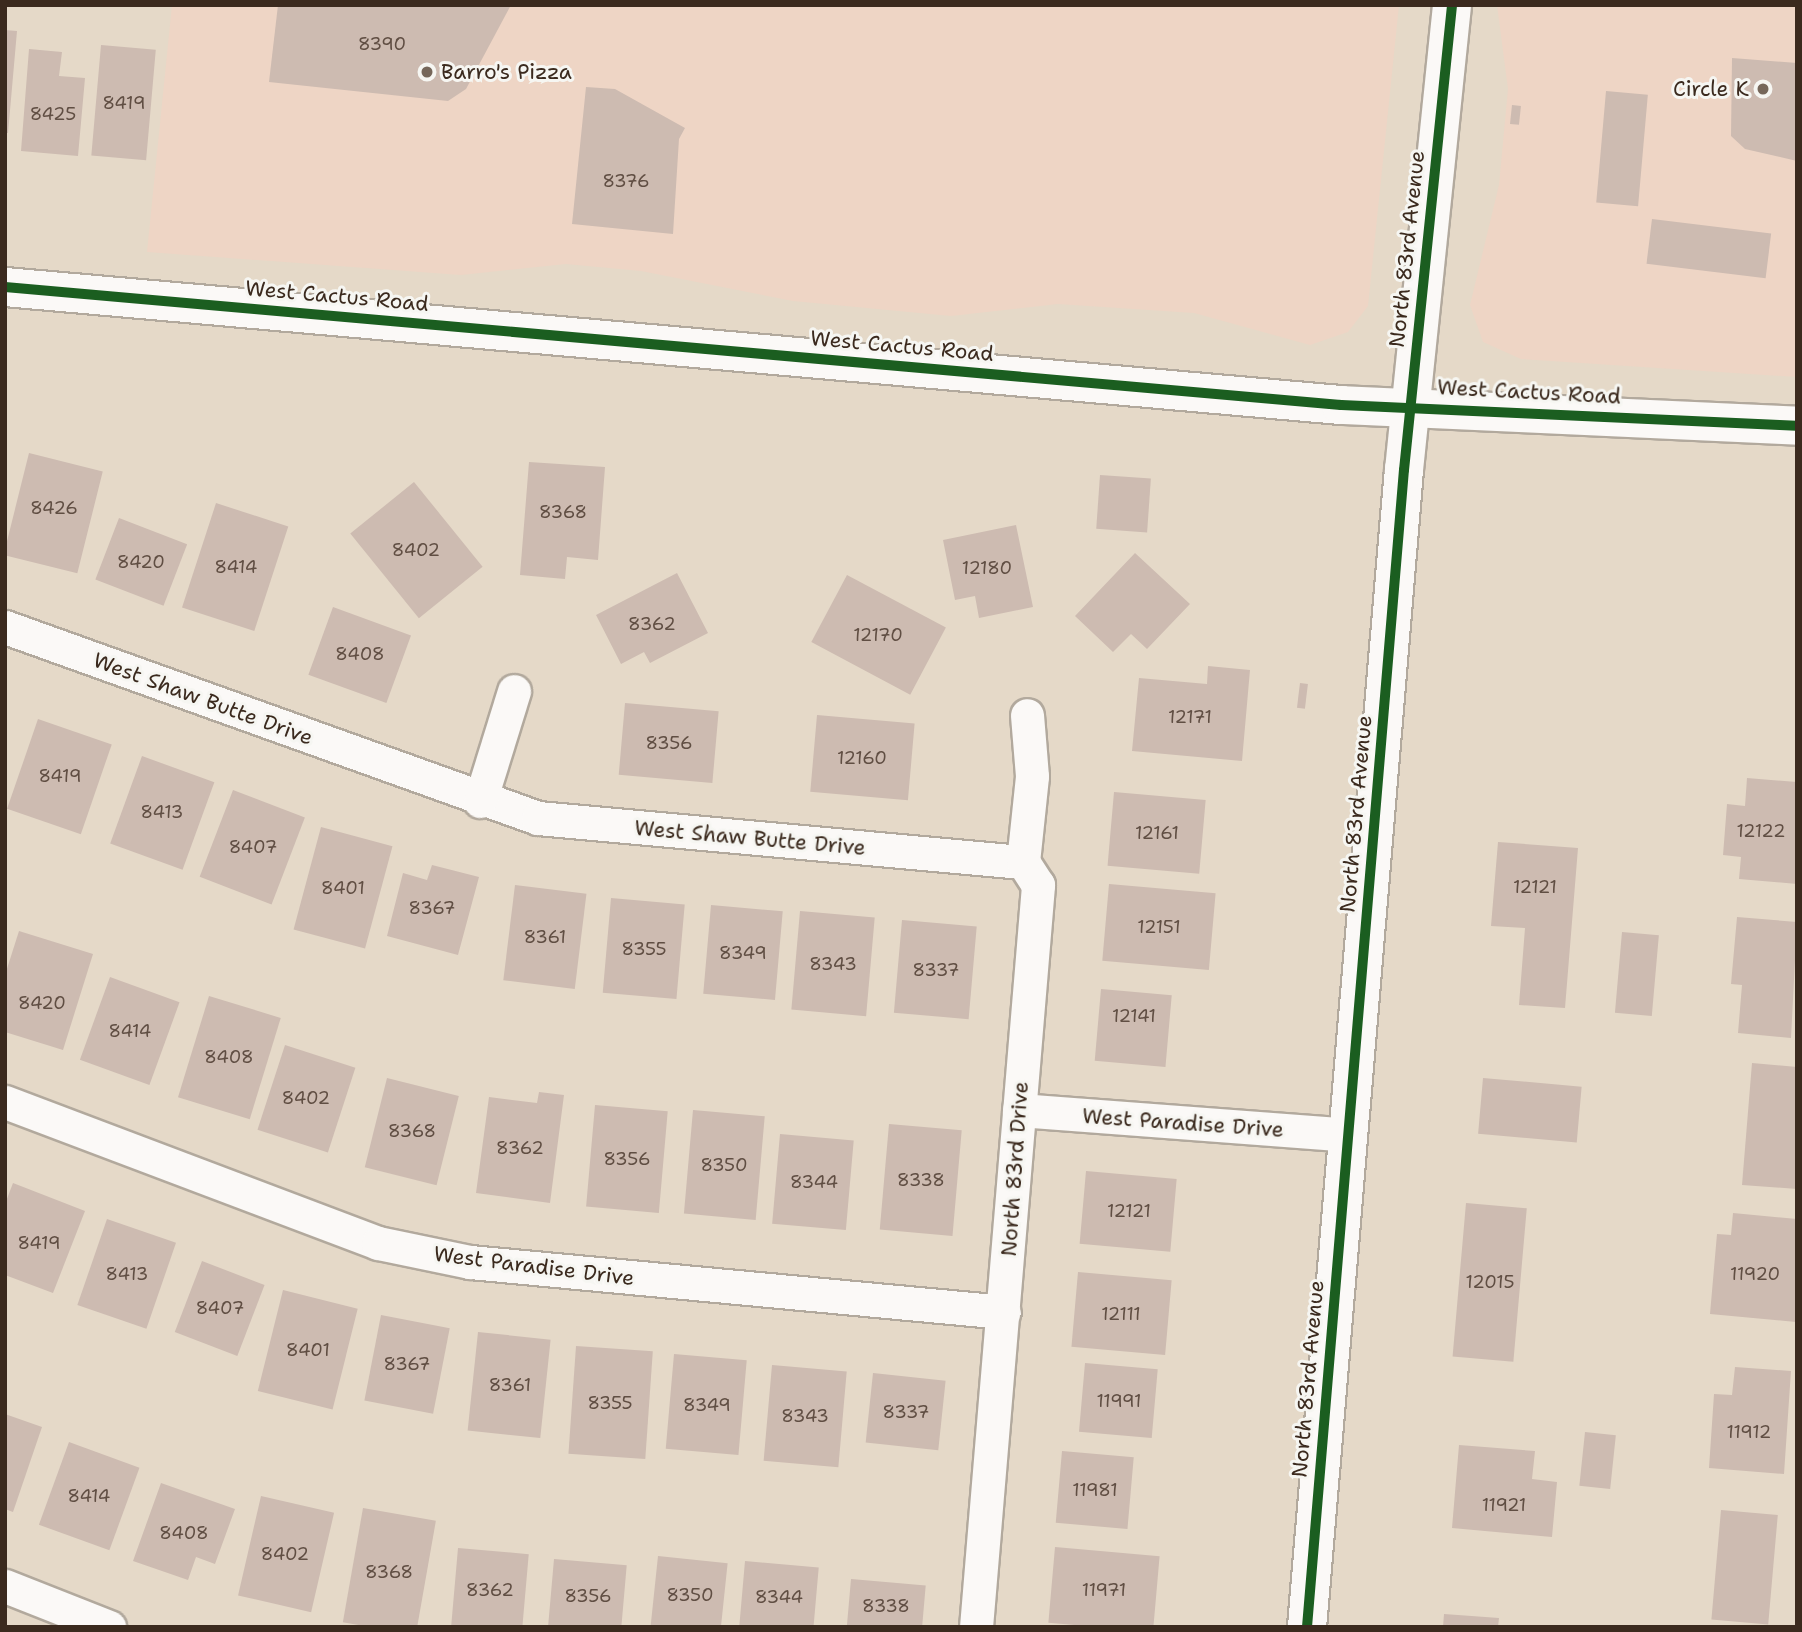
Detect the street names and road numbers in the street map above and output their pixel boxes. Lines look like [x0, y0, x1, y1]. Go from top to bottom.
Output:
street label: North 83rd Avenue [1384, 149, 1430, 349]
street label: West Cactus Road [244, 275, 430, 317]
street label: West Cactus Road [809, 325, 995, 367]
street label: West Cactus Road [1437, 375, 1621, 409]
street label: West Shaw Butte Drive [90, 648, 316, 750]
street label: North 83rd Avenue [1335, 714, 1377, 914]
street label: West Shaw Butte Drive [633, 815, 867, 861]
street label: North 83rd Drive [996, 1081, 1034, 1257]
street label: West Paradise Drive [1081, 1103, 1285, 1143]
street label: West Paradise Drive [432, 1241, 636, 1291]
street label: North 83rd Avenue [1287, 1279, 1329, 1479]

